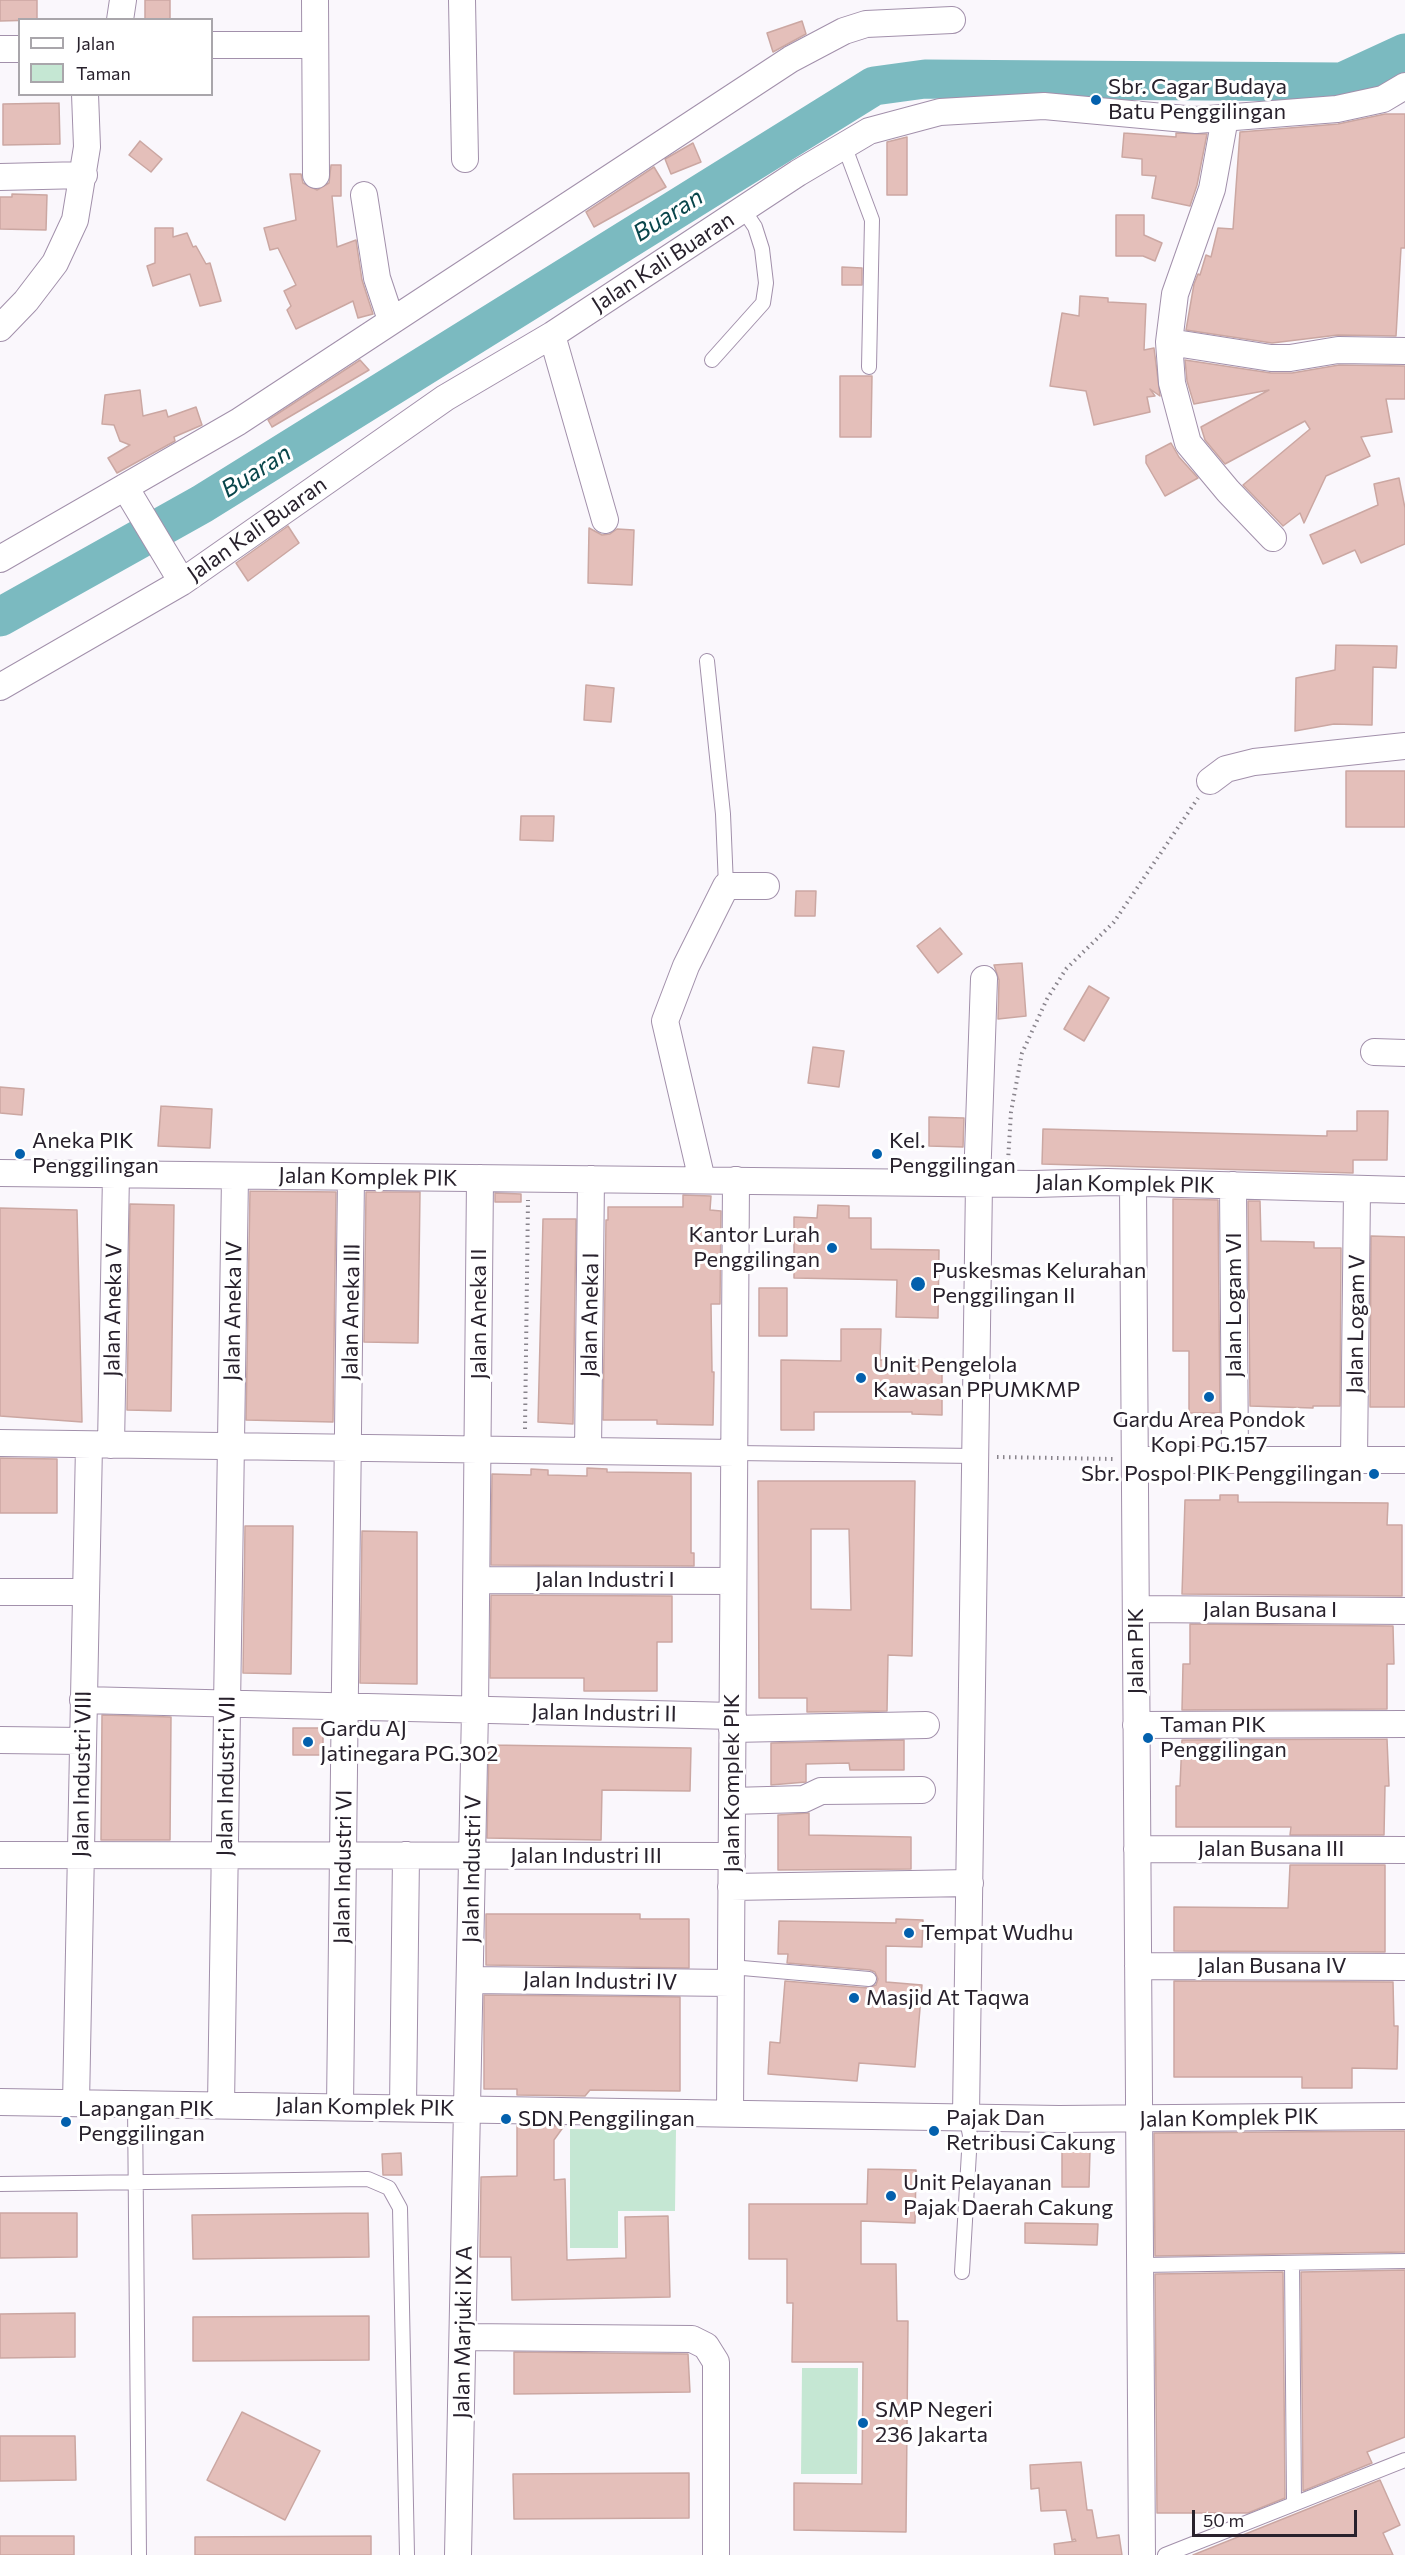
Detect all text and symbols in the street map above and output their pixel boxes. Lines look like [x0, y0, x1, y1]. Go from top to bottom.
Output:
legend [18, 18, 213, 96]
text: Jalan [76, 32, 115, 54]
text: Taman [76, 62, 131, 84]
place label: Sbr. Cagar Budaya Batu Penggilingan [1108, 74, 1287, 125]
marker: Sbr. Cagar Budaya Batu Penggilingan [1089, 93, 1103, 107]
water label: Buaran [628, 182, 708, 248]
street label: Jalan Kali Buaran [587, 206, 739, 318]
water label: Buaran [216, 438, 296, 504]
street label: Jalan Kali Buaran [182, 471, 332, 587]
place label: Aneka PIK Penggilingan [32, 1128, 159, 1180]
place label: Kel. Penggilingan [889, 1128, 1016, 1180]
marker: Aneka PIK Penggilingan [13, 1147, 27, 1161]
marker: Kel. Penggilingan [870, 1147, 884, 1161]
street label: Jalan Komplek PIK [278, 1162, 458, 1192]
street label: Jalan Komplek PIK [1035, 1169, 1215, 1199]
place label: Kantor Lurah Penggilingan [689, 1222, 820, 1274]
street label: Jalan Logam VI [1221, 1232, 1247, 1378]
street label: Jalan Aneka IV [219, 1241, 247, 1381]
marker: Kantor Lurah Penggilingan [825, 1241, 839, 1255]
street label: Jalan Aneka V [99, 1243, 127, 1377]
street label: Jalan Aneka III [337, 1243, 365, 1381]
street label: Jalan Aneka II [466, 1248, 492, 1380]
street label: Jalan Aneka I [576, 1252, 604, 1378]
street label: Jalan Logam V [1342, 1254, 1370, 1394]
place label: Puskesmas Kelurahan Penggilingan II [932, 1258, 1146, 1310]
marker: Puskesmas Kelurahan Penggilingan II [909, 1275, 927, 1293]
place label: Unit Pengelola Kawasan PPUMKMP [873, 1352, 1080, 1404]
marker: Unit Pengelola Kawasan PPUMKMP [854, 1371, 868, 1385]
marker: Gardu Area Pondok Kopi PG.157 [1202, 1390, 1216, 1404]
place label: Gardu Area Pondok Kopi PG.157 [1112, 1407, 1306, 1458]
place label: Sbr. Pospol PIK Penggilingan [1081, 1461, 1362, 1487]
marker: Sbr. Pospol PIK Penggilingan [1367, 1467, 1381, 1481]
street label: Jalan Industri I [535, 1567, 675, 1593]
street label: Jalan Busana I [1203, 1597, 1337, 1623]
street label: Jalan PIK [1123, 1608, 1149, 1694]
street label: Jalan Industri VIII [67, 1690, 97, 1858]
street label: Jalan Komplek PIK [719, 1693, 745, 1873]
street label: Jalan Industri VII [211, 1695, 241, 1857]
street label: Jalan Industri II [531, 1699, 677, 1727]
place label: Taman PIK Penggilingan [1160, 1712, 1287, 1764]
place label: Gardu AJ Jatinegara PG.302 [320, 1716, 499, 1768]
marker: Taman PIK Penggilingan [1141, 1731, 1155, 1745]
marker: Gardu AJ Jatinegara PG.302 [301, 1735, 315, 1749]
street label: Jalan Industri VI [328, 1790, 358, 1944]
street label: Jalan Industri V [458, 1795, 486, 1943]
street label: Jalan Busana III [1198, 1836, 1344, 1862]
street label: Jalan Industri III [510, 1843, 662, 1869]
place label: Tempat Wudhu [921, 1920, 1073, 1946]
marker: Tempat Wudhu [902, 1926, 916, 1940]
street label: Jalan Busana IV [1197, 1953, 1347, 1979]
street label: Jalan Industri IV [523, 1966, 677, 1996]
place label: Masjid At Taqwa [866, 1985, 1030, 2011]
marker: Masjid At Taqwa [847, 1991, 861, 2005]
street label: Jalan Komplek PIK [275, 2092, 455, 2122]
place label: Lapangan PIK Penggilingan [78, 2096, 214, 2148]
street label: Jalan Komplek PIK [1139, 2103, 1319, 2133]
place label: Pajak Dan Retribusi Cakung [946, 2105, 1115, 2156]
place label: SDN Penggilingan [518, 2106, 695, 2132]
marker: SDN Penggilingan [499, 2112, 513, 2126]
marker: Lapangan PIK Penggilingan [59, 2115, 73, 2129]
marker: Pajak Dan Retribusi Cakung [927, 2124, 941, 2138]
place label: Unit Pelayanan Pajak Daerah Cakung [903, 2170, 1113, 2222]
marker: Unit Pelayanan Pajak Daerah Cakung [884, 2189, 898, 2203]
street label: Jalan Marjuki IX A [448, 2245, 478, 2419]
place label: SMP Negeri 236 Jakarta [875, 2397, 993, 2448]
marker: SMP Negeri 236 Jakarta [856, 2416, 870, 2430]
scale bar [1195, 2498, 1360, 2536]
text: 50 m [1203, 2509, 1244, 2531]

